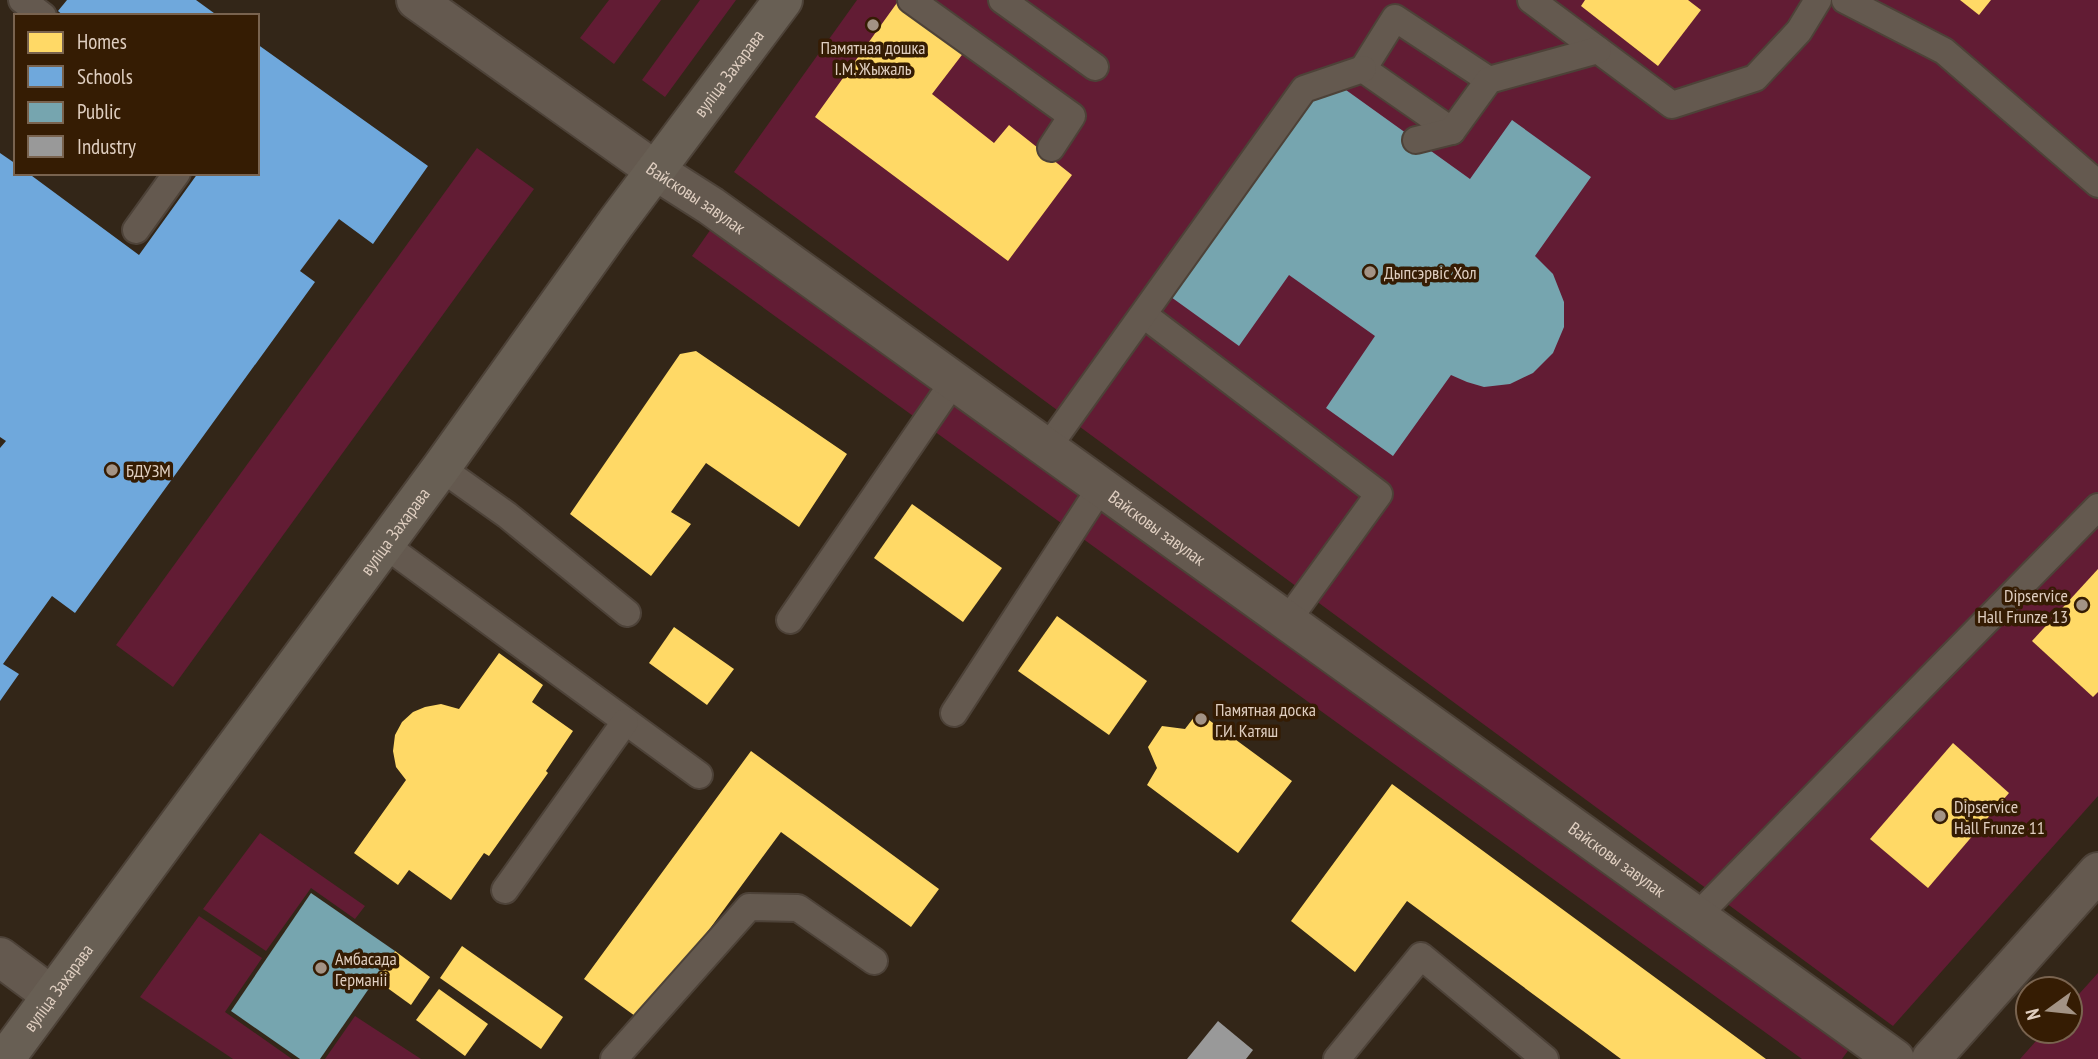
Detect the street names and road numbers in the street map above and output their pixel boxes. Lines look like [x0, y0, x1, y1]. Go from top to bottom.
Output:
street label: вуліца Захарава [688, 25, 769, 121]
street label: Вайсковы завулак [642, 157, 750, 239]
street label: вуліца Захарава [355, 483, 434, 579]
street label: Вайсковы завулак [1104, 485, 1210, 570]
street label: Вайсковы завулак [1564, 816, 1670, 902]
street label: вуліца Захарава [18, 939, 98, 1036]

